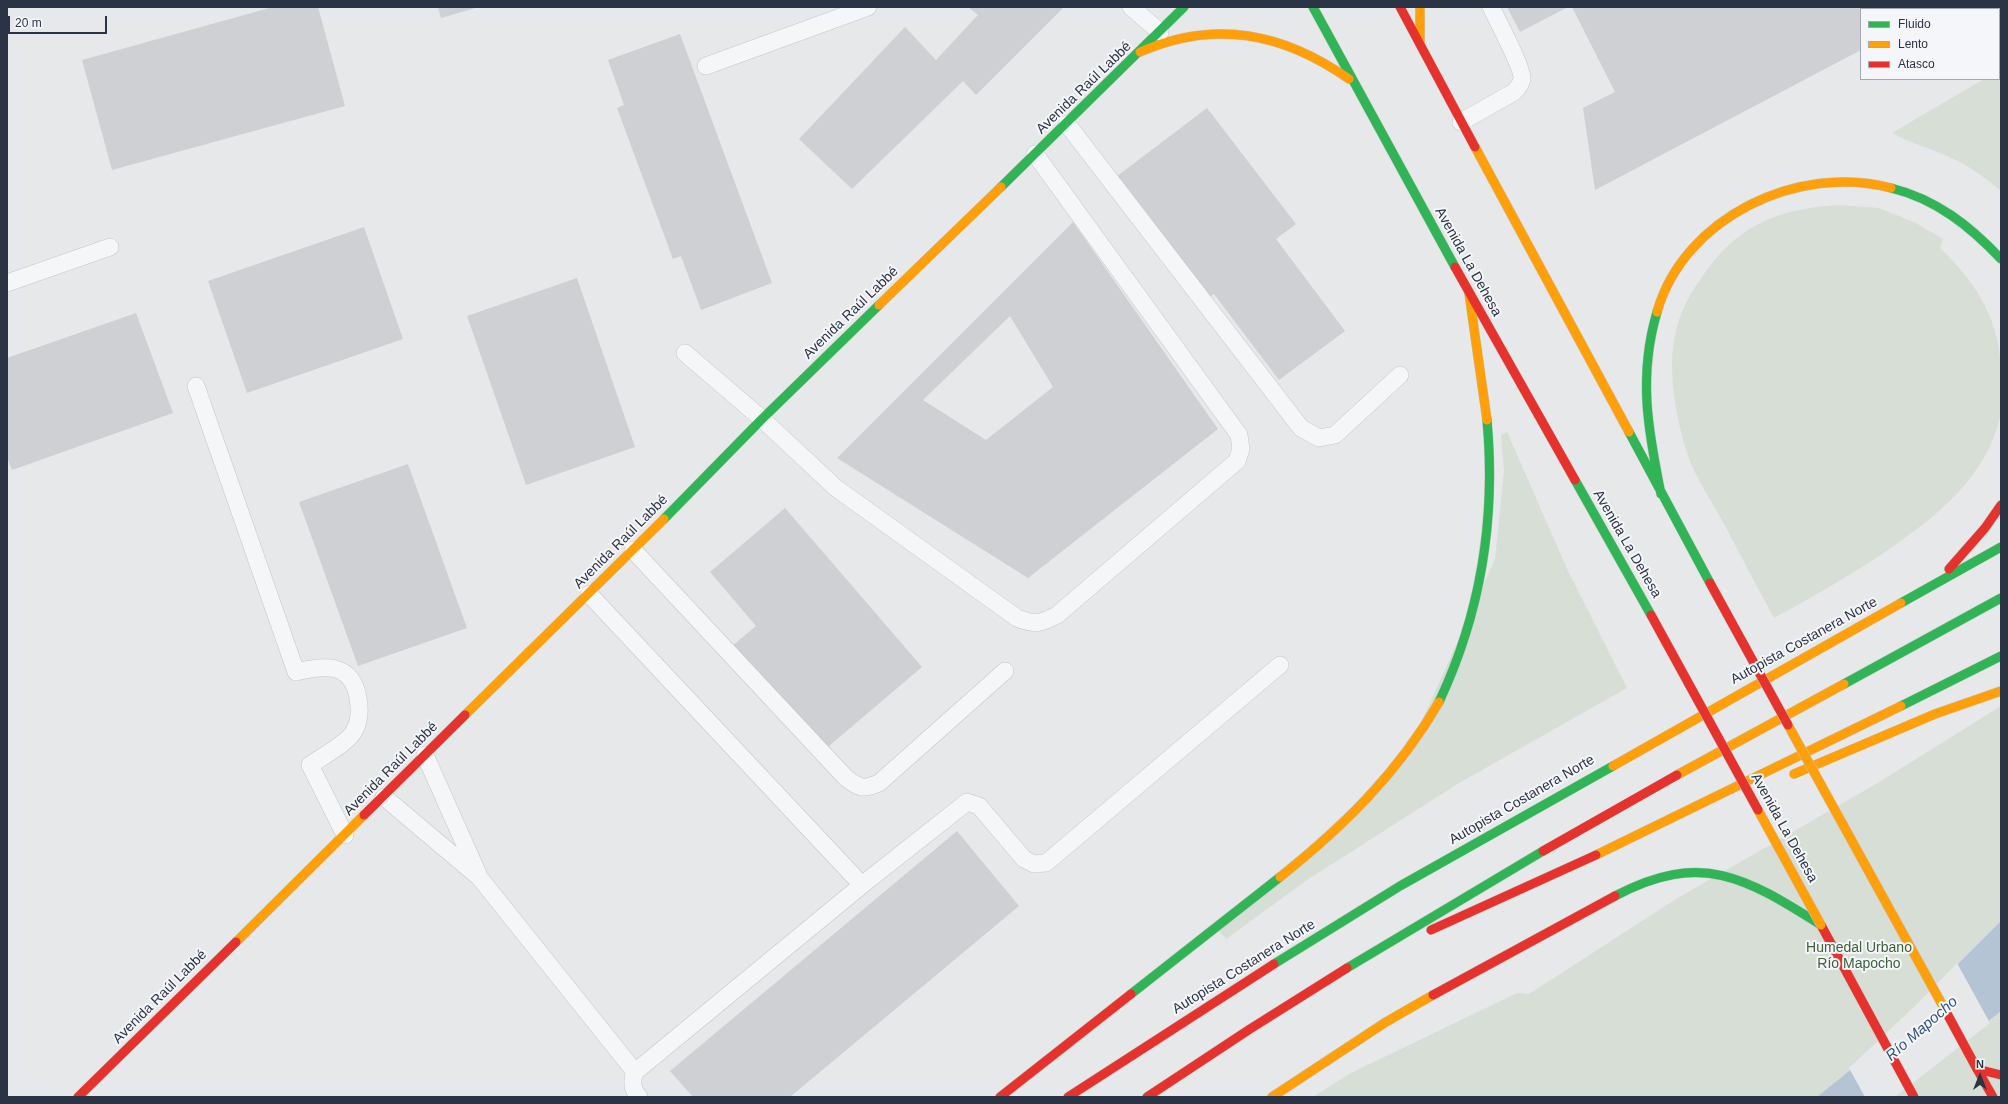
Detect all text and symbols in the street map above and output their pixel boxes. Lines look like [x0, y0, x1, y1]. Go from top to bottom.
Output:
scale bar [10, 8, 109, 34]
legend [1860, 8, 2000, 80]
text: 20 m [15, 16, 42, 30]
text: Fluido [1898, 17, 1931, 31]
text: Lento [1898, 37, 1928, 51]
street label: Avenida Raúl Labbé [1033, 38, 1135, 138]
text: Atasco [1898, 57, 1935, 71]
street label: Avenida La Dehesa [1431, 205, 1505, 319]
street label: Avenida Raúl Labbé [800, 263, 902, 363]
street label: Avenida La Dehesa [1589, 487, 1665, 601]
street label: Avenida Raúl Labbé [571, 492, 671, 592]
street label: Autopista Costanera Norte [1728, 594, 1880, 688]
street label: Avenida Raúl Labbé [341, 719, 441, 819]
street label: Autopista Costanera Norte [1446, 751, 1598, 849]
street label: Avenida La Dehesa [1747, 771, 1821, 885]
street label: Autopista Costanera Norte [1170, 916, 1318, 1018]
park label: Humedal Urbano Río Mapocho [1806, 940, 1912, 972]
street label: Avenida Raúl Labbé [110, 947, 210, 1047]
water label: Río Mapocho [1882, 993, 1962, 1065]
north arrow [1960, 1056, 2000, 1096]
text: N [1976, 1058, 1984, 1070]

